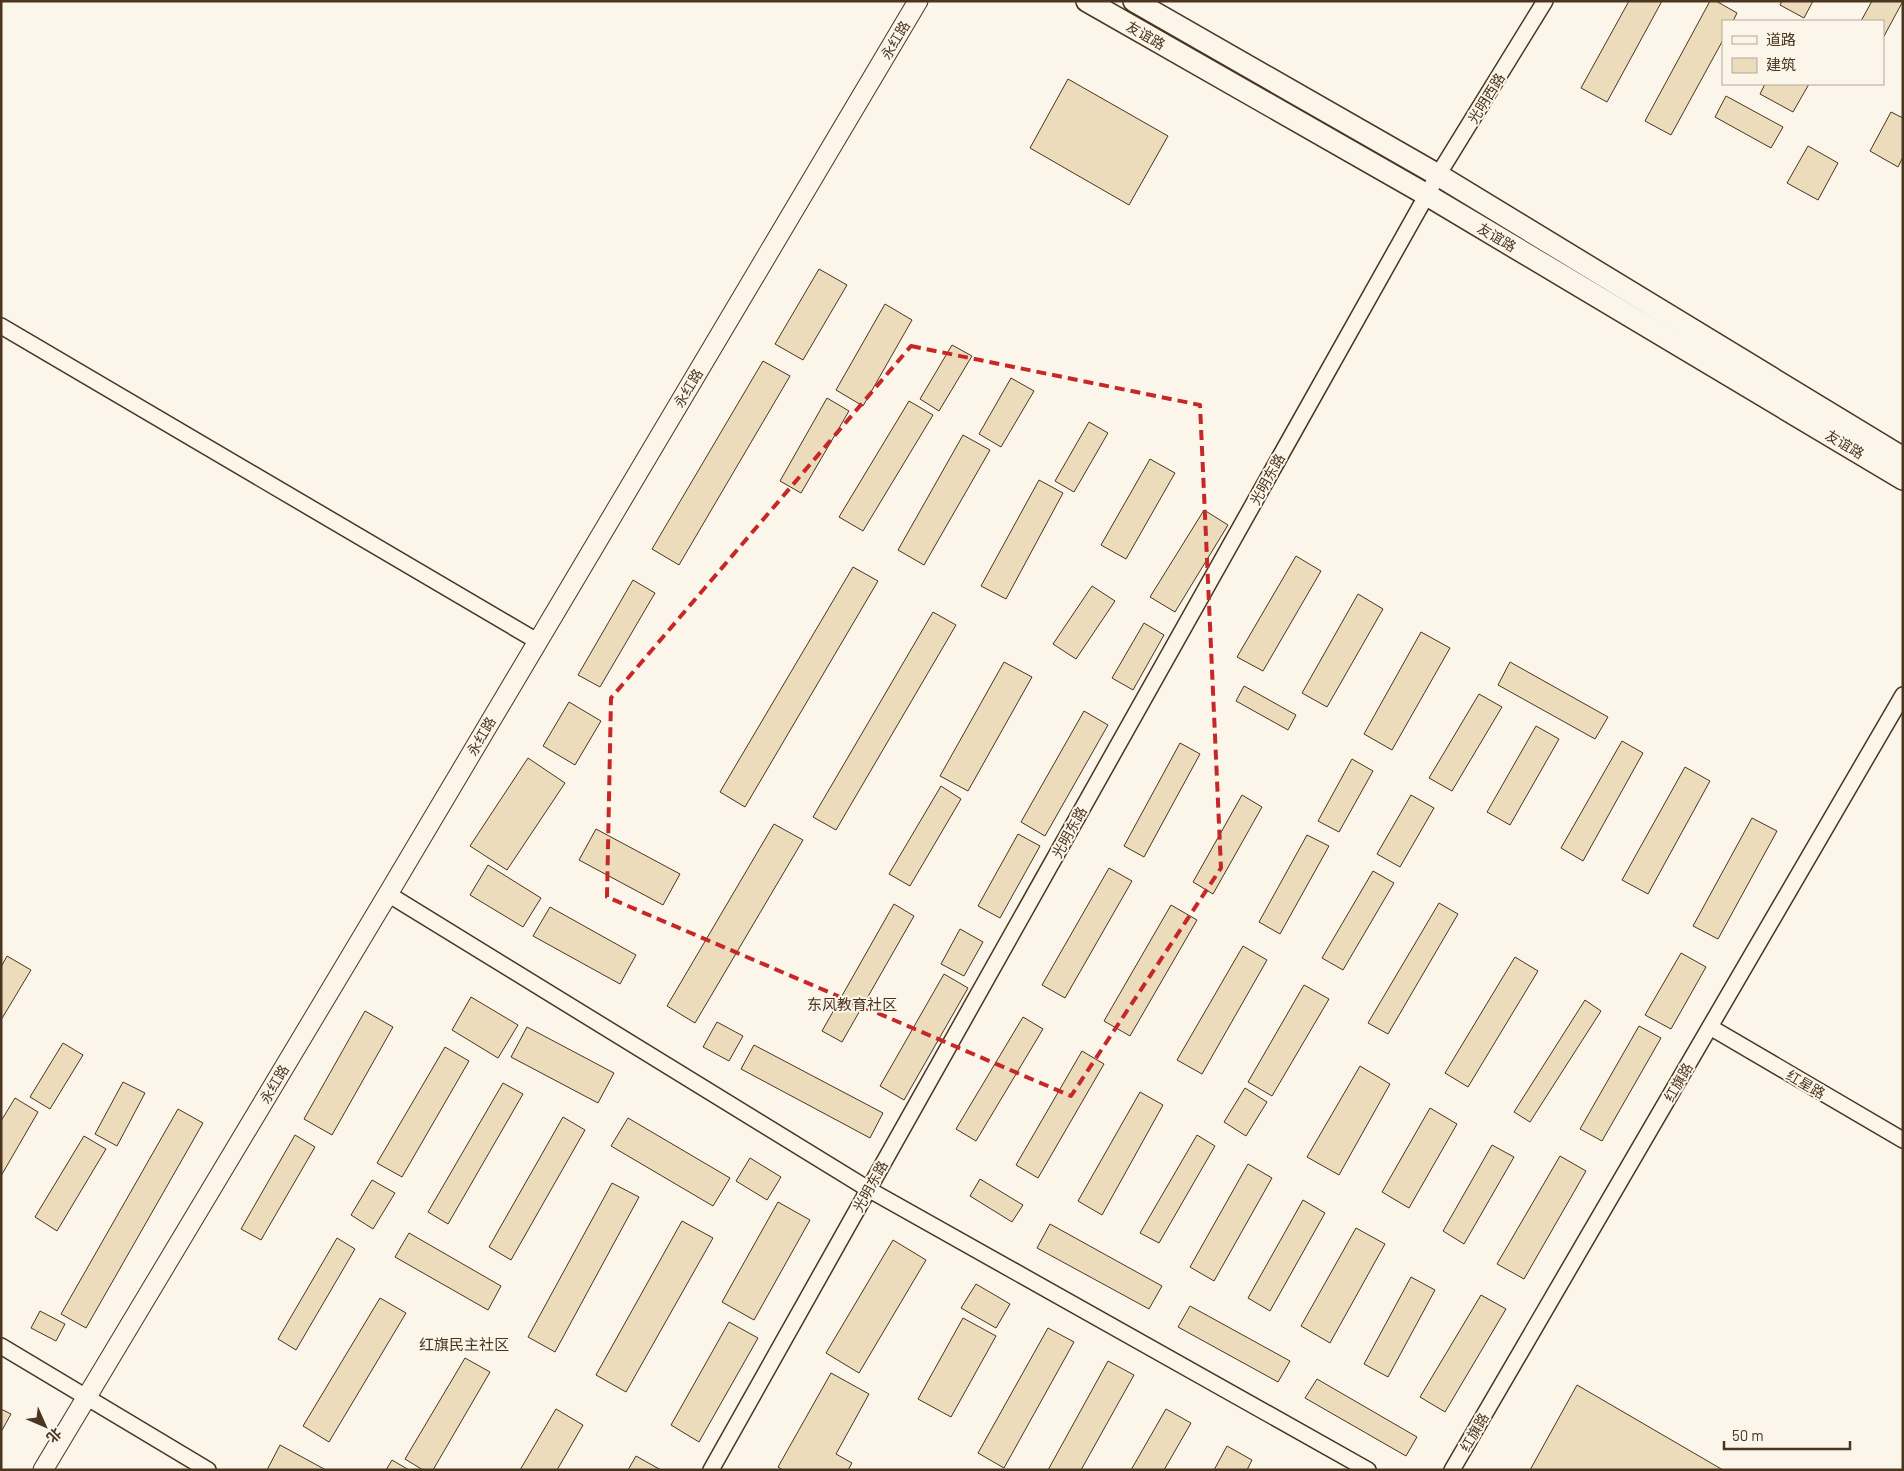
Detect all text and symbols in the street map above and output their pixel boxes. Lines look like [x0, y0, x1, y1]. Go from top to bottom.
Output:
street label: 友谊路 [1124, 17, 1168, 53]
street label: 永红路 [877, 18, 913, 62]
legend [1722, 20, 1884, 85]
text: 道路 [1766, 30, 1796, 48]
text: 建筑 [1766, 55, 1796, 73]
street label: 光明西路 [1464, 70, 1508, 126]
street label: 友谊路 [1475, 219, 1519, 255]
street label: 永红路 [670, 366, 706, 410]
street label: 友谊路 [1823, 426, 1867, 462]
street label: 光明东路 [1246, 450, 1288, 508]
street label: 永红路 [463, 714, 499, 758]
street label: 光明东路 [1048, 803, 1090, 861]
district label: 东风教育社区 [807, 995, 897, 1013]
street label: 红旗路 [1660, 1060, 1696, 1104]
street label: 永红路 [256, 1062, 292, 1106]
street label: 红星路 [1784, 1066, 1828, 1102]
street label: 光明东路 [849, 1157, 891, 1215]
district label: 红旗民主社区 [419, 1335, 509, 1353]
north arrow [20, 1401, 70, 1451]
street label: 红旗路 [1456, 1410, 1492, 1454]
scale bar [1724, 1418, 1850, 1450]
text: 北 [44, 1425, 66, 1447]
text: 50 m [1732, 1426, 1764, 1444]

